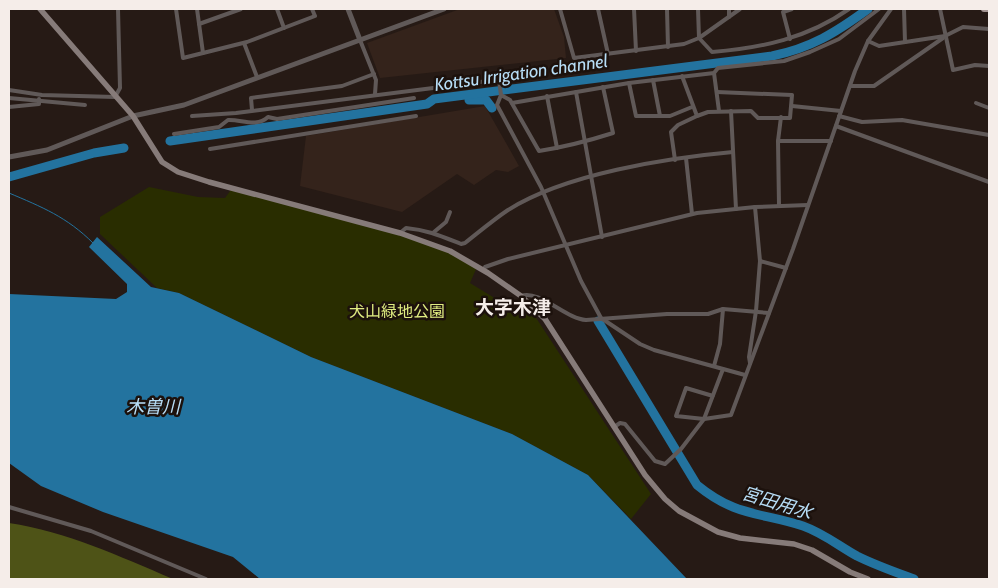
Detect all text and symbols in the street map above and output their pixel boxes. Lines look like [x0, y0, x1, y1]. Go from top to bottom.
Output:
water label: Kottsu Irrigation channel [433, 50, 610, 96]
district label: 大字木津 [475, 296, 551, 319]
park label: 犬山緑地公園 [349, 302, 445, 321]
water label: 木曽川 [126, 396, 182, 418]
water label: 宮田用水 [739, 482, 817, 525]

